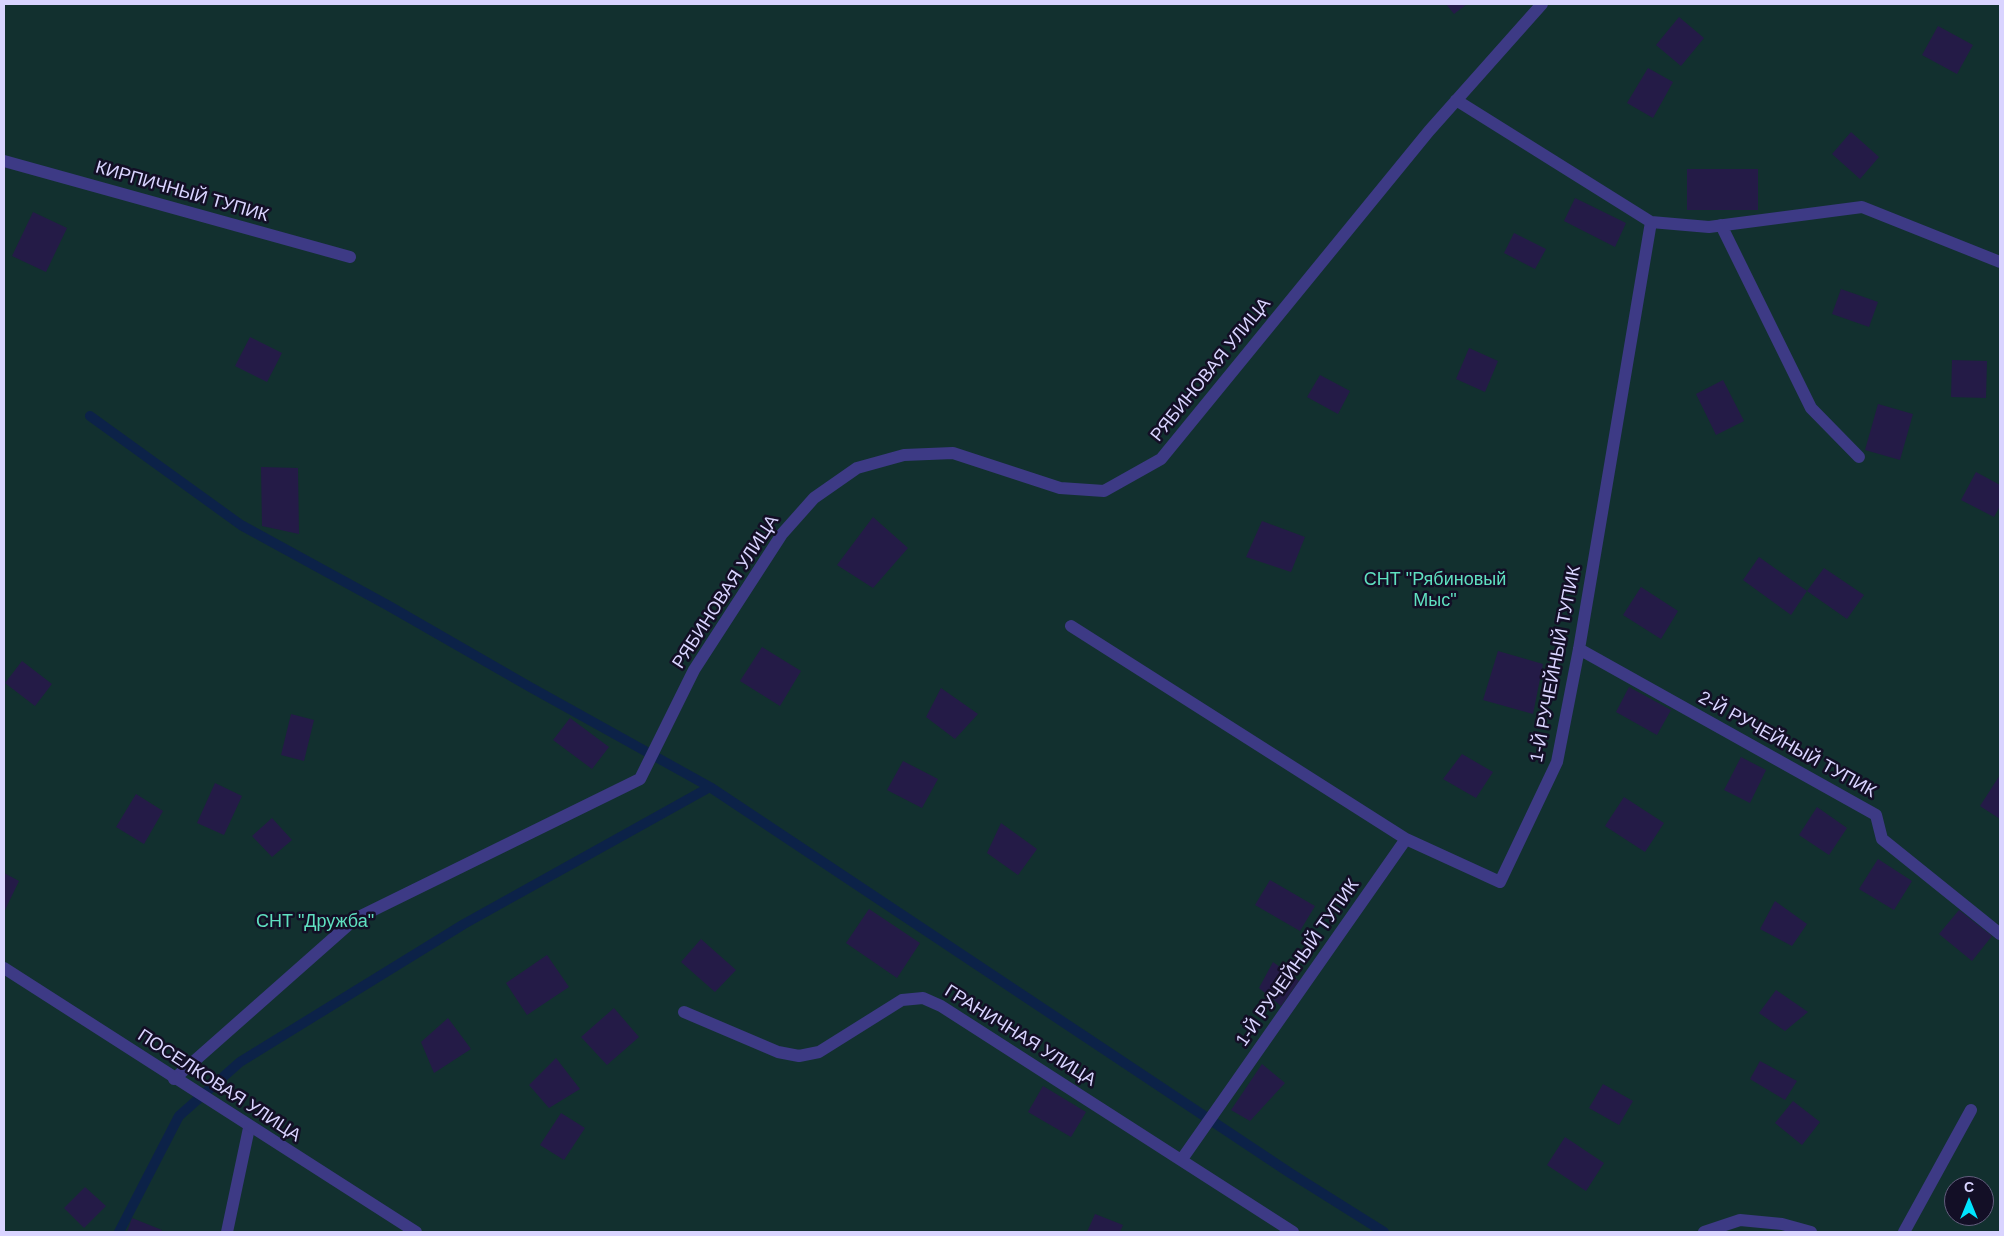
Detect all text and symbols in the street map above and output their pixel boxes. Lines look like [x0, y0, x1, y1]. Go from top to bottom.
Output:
street label: КИРПИЧНЫЙ ТУПИК [93, 157, 271, 227]
street label: РЯБИНОВАЯ УЛИЦА [1146, 294, 1276, 446]
street label: РЯБИНОВАЯ УЛИЦА [668, 511, 784, 673]
street label: 1-Й РУЧЕЙНЫЙ ТУПИК [1526, 564, 1586, 764]
park label: СНТ "Рябиновый Мыс" [1364, 569, 1506, 612]
street label: 2-Й РУЧЕЙНЫЙ ТУПИК [1694, 687, 1880, 803]
street label: 1-Й РУЧЕЙНЫЙ ТУПИК [1232, 875, 1364, 1051]
park label: СНТ "Дружба" [256, 911, 374, 933]
street label: ГРАНИЧНАЯ УЛИЦА [940, 981, 1100, 1091]
street label: ПОСЕЛКОВАЯ УЛИЦА [133, 1025, 305, 1147]
north arrow [1944, 1176, 1994, 1226]
text: С [1964, 1179, 1974, 1195]

